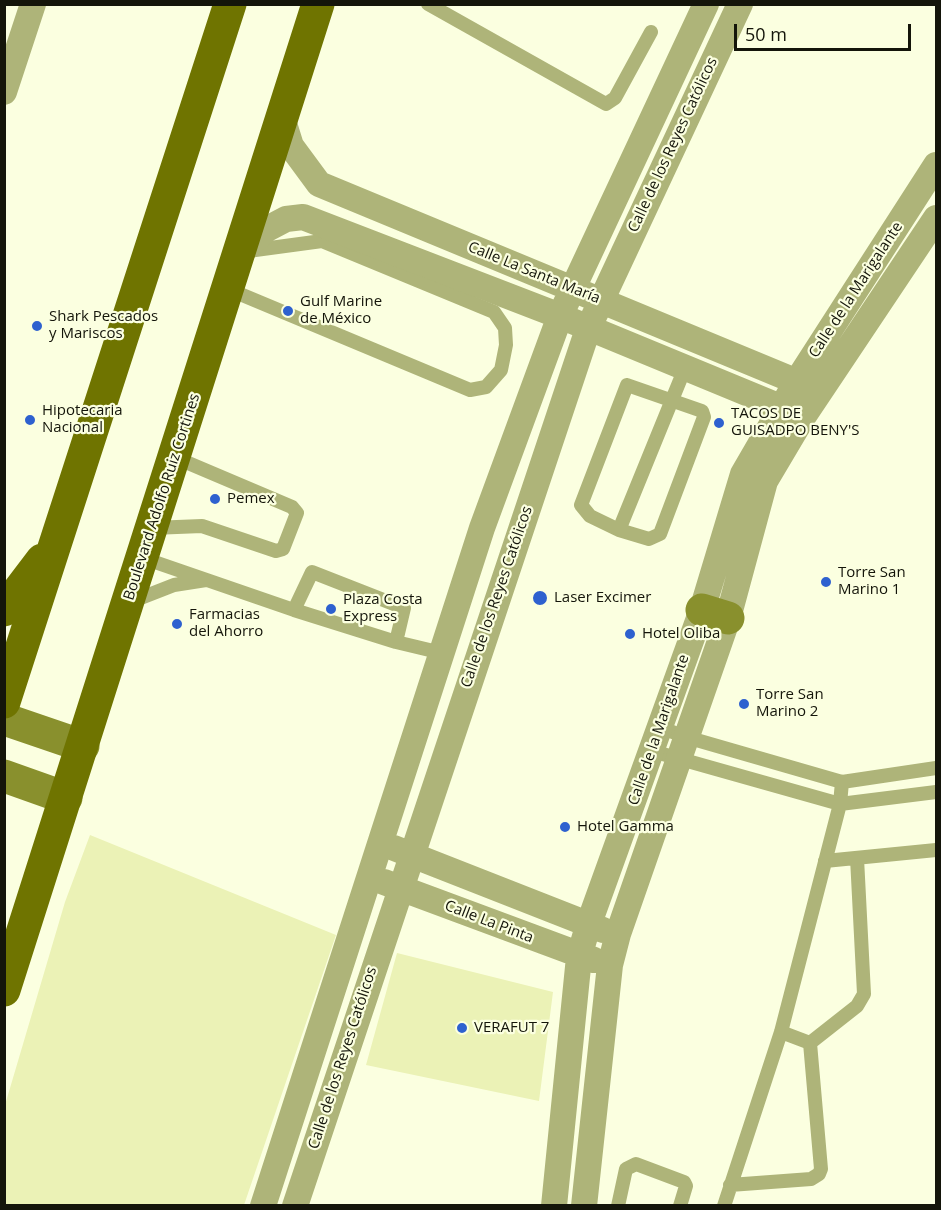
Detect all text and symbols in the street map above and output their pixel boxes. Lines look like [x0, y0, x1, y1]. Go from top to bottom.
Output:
scale bar [737, 12, 914, 50]
text: 50 m [745, 22, 787, 46]
street label: Calle de los Reyes Católicos [625, 55, 721, 235]
street label: Calle de la Marigalante [805, 219, 907, 361]
street label: Calle La Santa María [465, 238, 603, 308]
place label: Gulf Marine de México [300, 293, 382, 328]
marker: Gulf Marine de México [281, 304, 295, 318]
place label: Shark Pescados y Mariscos [49, 308, 158, 343]
marker: Shark Pescados y Mariscos [30, 319, 44, 333]
street label: Boulevard Adolfo Ruiz Cortines [120, 391, 204, 603]
place label: Hipotecaria Nacional [42, 402, 123, 437]
place label: TACOS DE GUISADPO BENY'S [731, 405, 859, 440]
marker: Hipotecaria Nacional [23, 413, 37, 427]
marker: TACOS DE GUISADPO BENY'S [712, 416, 726, 430]
place label: Pemex [227, 490, 275, 508]
marker: Pemex [208, 492, 222, 506]
street label: Calle de los Reyes Católicos [457, 504, 537, 690]
place label: Torre San Marino 1 [838, 564, 906, 599]
marker: Torre San Marino 1 [819, 575, 833, 589]
marker: Laser Excimer [531, 589, 549, 607]
place label: Laser Excimer [554, 589, 651, 607]
place label: Plaza Costa Express [343, 591, 423, 626]
marker: Plaza Costa Express [324, 602, 338, 616]
place label: Farmacias del Ahorro [189, 606, 263, 641]
marker: Farmacias del Ahorro [170, 617, 184, 631]
place label: Hotel Oliba [642, 625, 720, 643]
marker: Hotel Oliba [623, 627, 637, 641]
street label: Calle de la Marigalante [625, 652, 693, 808]
place label: Torre San Marino 2 [756, 686, 824, 721]
marker: Torre San Marino 2 [737, 697, 751, 711]
place label: Hotel Gamma [577, 818, 674, 836]
marker: Hotel Gamma [558, 820, 572, 834]
street label: Calle La Pinta [442, 897, 536, 947]
street label: Calle de los Reyes Católicos [305, 965, 381, 1151]
place label: VERAFUT 7 [474, 1019, 549, 1037]
marker: VERAFUT 7 [455, 1021, 469, 1035]

